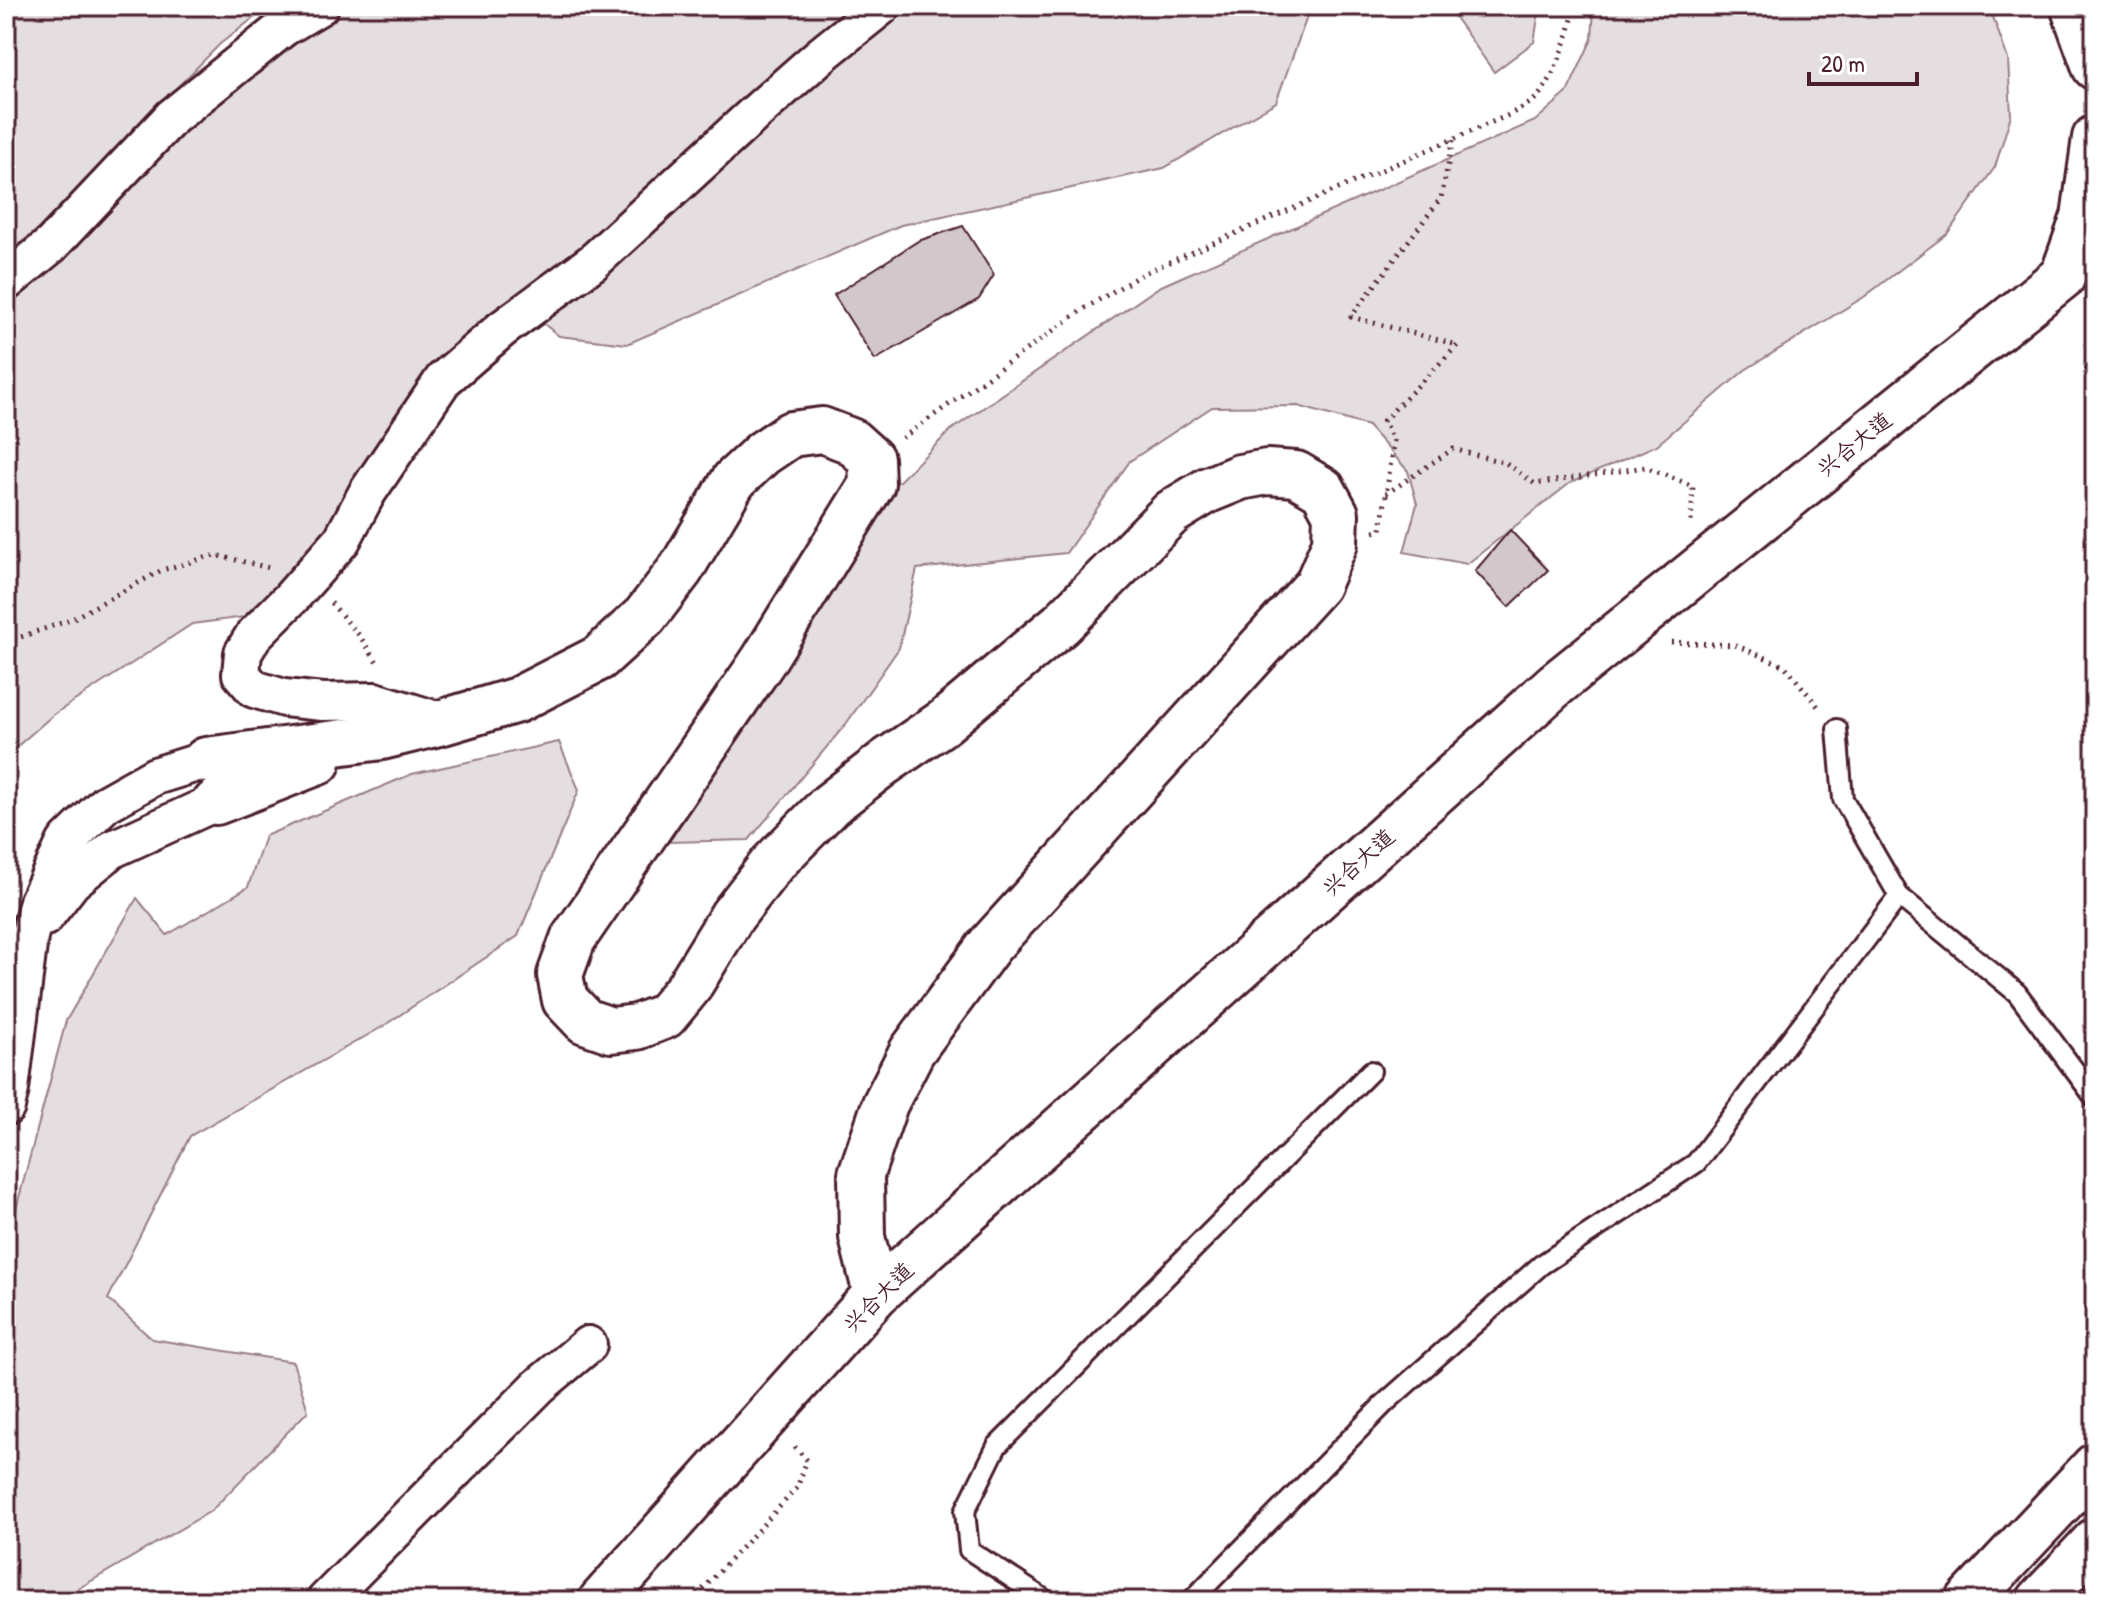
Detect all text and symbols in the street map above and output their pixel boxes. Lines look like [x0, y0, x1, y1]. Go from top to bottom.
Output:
scale bar [1809, 36, 1917, 86]
text: 20 m [1821, 47, 1865, 79]
street label: 兴合大道 [1810, 405, 1898, 483]
street label: 兴合大道 [1315, 821, 1401, 903]
street label: 兴合大道 [836, 1255, 920, 1339]

